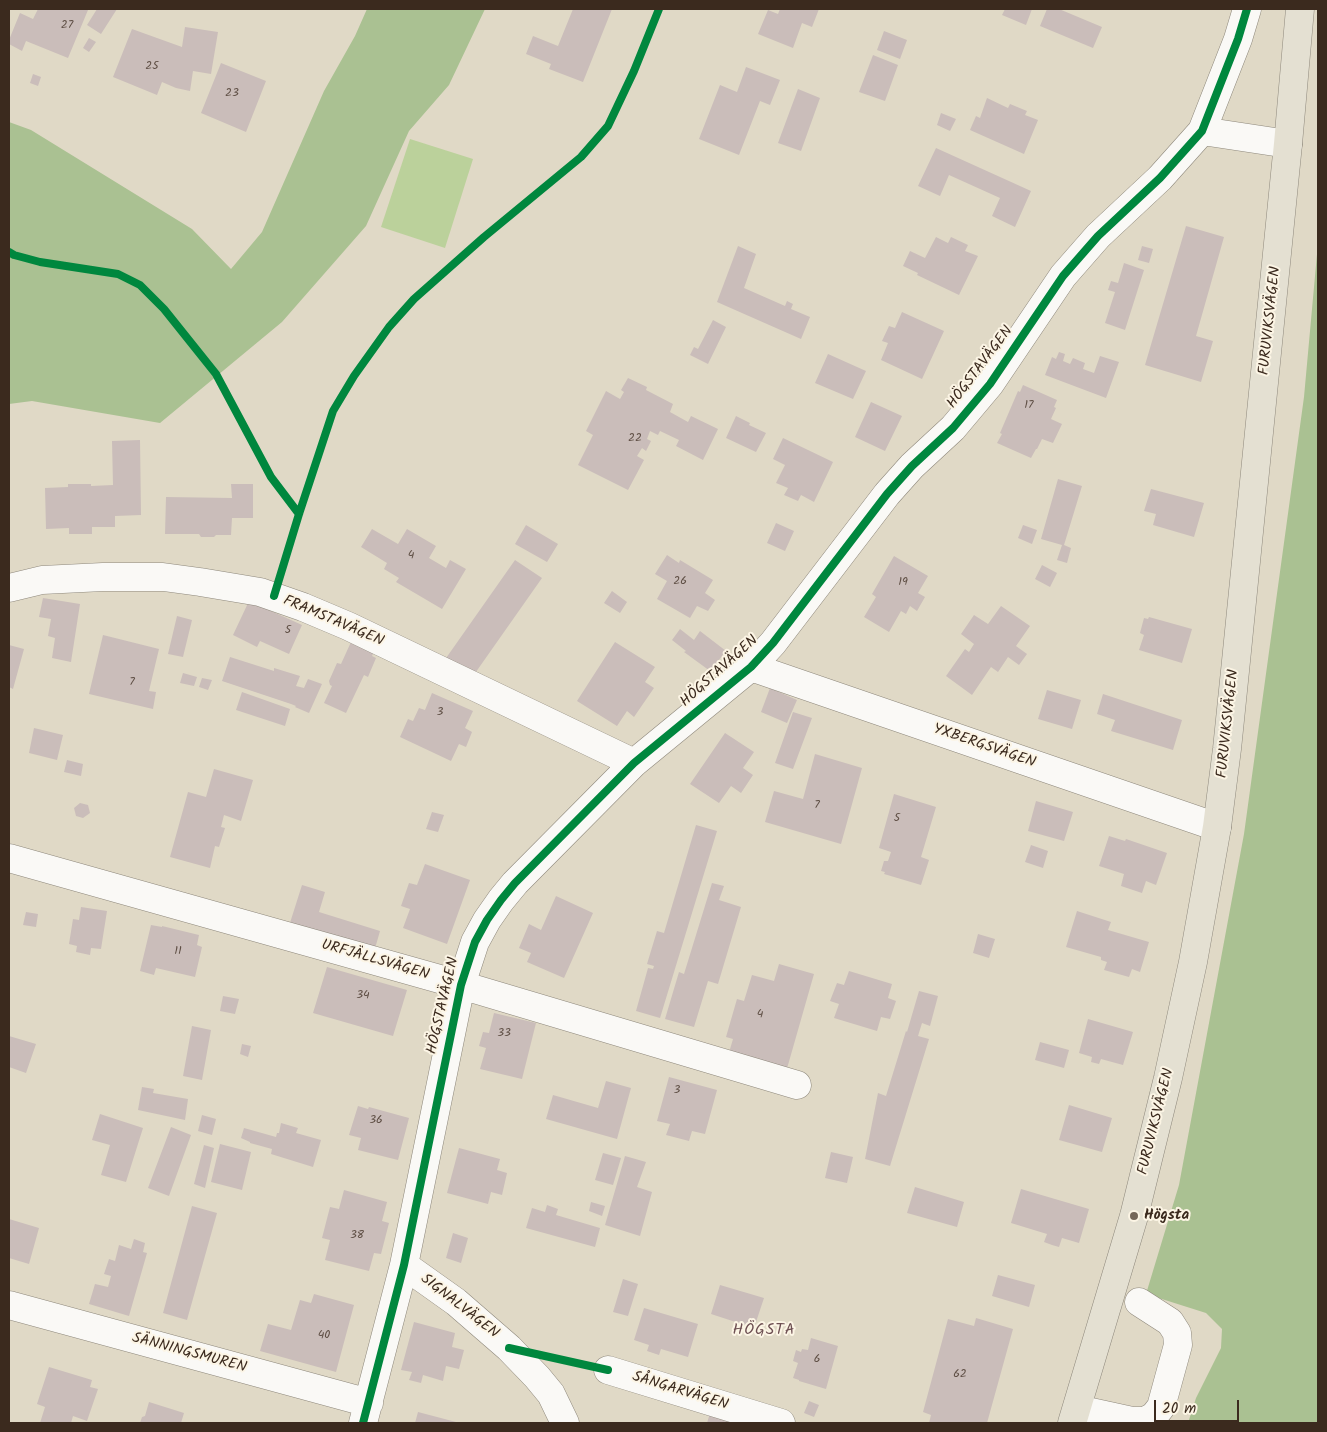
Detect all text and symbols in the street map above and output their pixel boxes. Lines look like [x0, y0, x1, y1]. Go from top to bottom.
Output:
house number: 27 [61, 19, 73, 33]
house number: 25 [145, 60, 159, 74]
house number: 23 [225, 87, 239, 101]
street label: FURUVIKSVÄGEN [1256, 266, 1286, 376]
street label: HÖGSTAVÄGEN [944, 323, 1018, 413]
house number: 17 [1024, 399, 1034, 413]
house number: 22 [628, 432, 642, 446]
house number: 4 [408, 549, 414, 563]
house number: 26 [673, 575, 687, 589]
house number: 19 [898, 576, 908, 590]
street label: FRAMSTAVÄGEN [280, 593, 386, 651]
house number: 5 [285, 624, 291, 638]
street label: HÖGSTAVÄGEN [677, 632, 763, 712]
street label: FURUVIKSVÄGEN [1214, 669, 1244, 779]
house number: 7 [129, 676, 135, 690]
house number: 3 [437, 706, 443, 720]
street label: YXBERGSVÄGEN [930, 721, 1038, 773]
house number: 7 [814, 799, 820, 813]
house number: 5 [894, 812, 900, 826]
street label: URFJÄLLSVÄGEN [319, 937, 431, 985]
house number: 11 [174, 945, 182, 959]
street label: HÖGSTAVÄGEN [424, 956, 464, 1056]
house number: 34 [356, 989, 370, 1003]
house number: 4 [757, 1008, 763, 1022]
house number: 33 [497, 1027, 511, 1041]
street label: FURUVIKSVÄGEN [1135, 1067, 1179, 1177]
house number: 3 [674, 1084, 680, 1098]
house number: 36 [369, 1114, 383, 1128]
place label: Högsta [1144, 1207, 1189, 1225]
marker: Högsta [1128, 1210, 1140, 1222]
house number: 38 [350, 1229, 364, 1243]
street label: SIGNALVÄGEN [416, 1271, 502, 1343]
district label: HÖGSTA [732, 1321, 796, 1341]
house number: 40 [318, 1329, 330, 1343]
street label: SÄNNINGSMUREN [130, 1330, 248, 1378]
house number: 6 [814, 1353, 820, 1367]
house number: 62 [953, 1368, 967, 1382]
street label: SÅNGARVÄGEN [630, 1369, 730, 1415]
scale bar [1157, 1390, 1242, 1422]
text: 20 m [1162, 1397, 1196, 1421]

